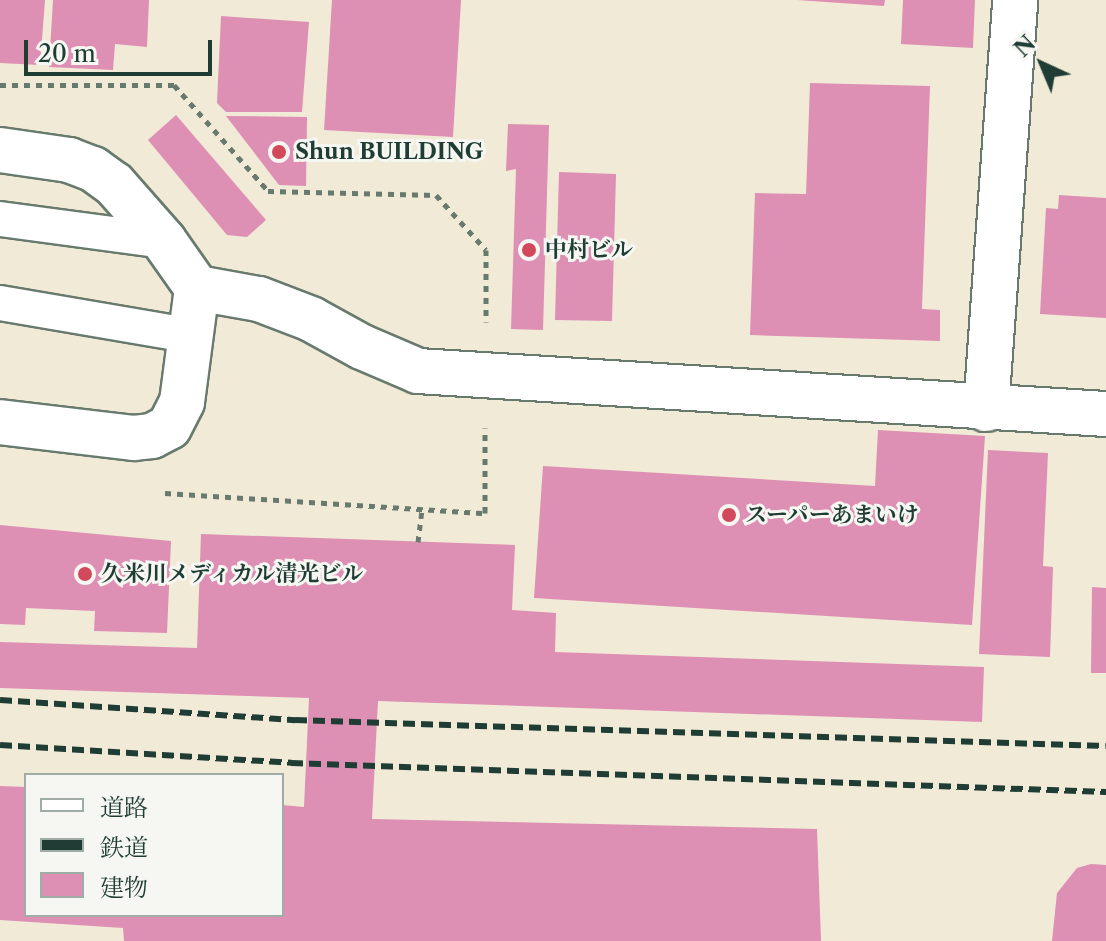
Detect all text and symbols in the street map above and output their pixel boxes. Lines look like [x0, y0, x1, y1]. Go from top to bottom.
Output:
scale bar [28, 24, 216, 74]
north arrow [1002, 24, 1082, 104]
text: N [1009, 30, 1041, 63]
text: 20 m [38, 39, 96, 68]
place label: Shun BUILDING [295, 139, 483, 165]
marker: Shun BUILDING [270, 143, 288, 161]
place label: 中村ビル [545, 237, 633, 263]
marker: 中村ビル [520, 241, 538, 259]
place label: スーパーあまいけ [745, 502, 920, 528]
marker: スーパーあまいけ [720, 506, 738, 524]
place label: 久米川メディカル清光ビル [101, 561, 365, 587]
marker: 久米川メディカル清光ビル [76, 565, 94, 583]
legend [24, 773, 284, 917]
text: 道路 [100, 793, 148, 822]
text: 鉄道 [100, 833, 148, 862]
text: 建物 [100, 873, 148, 902]

